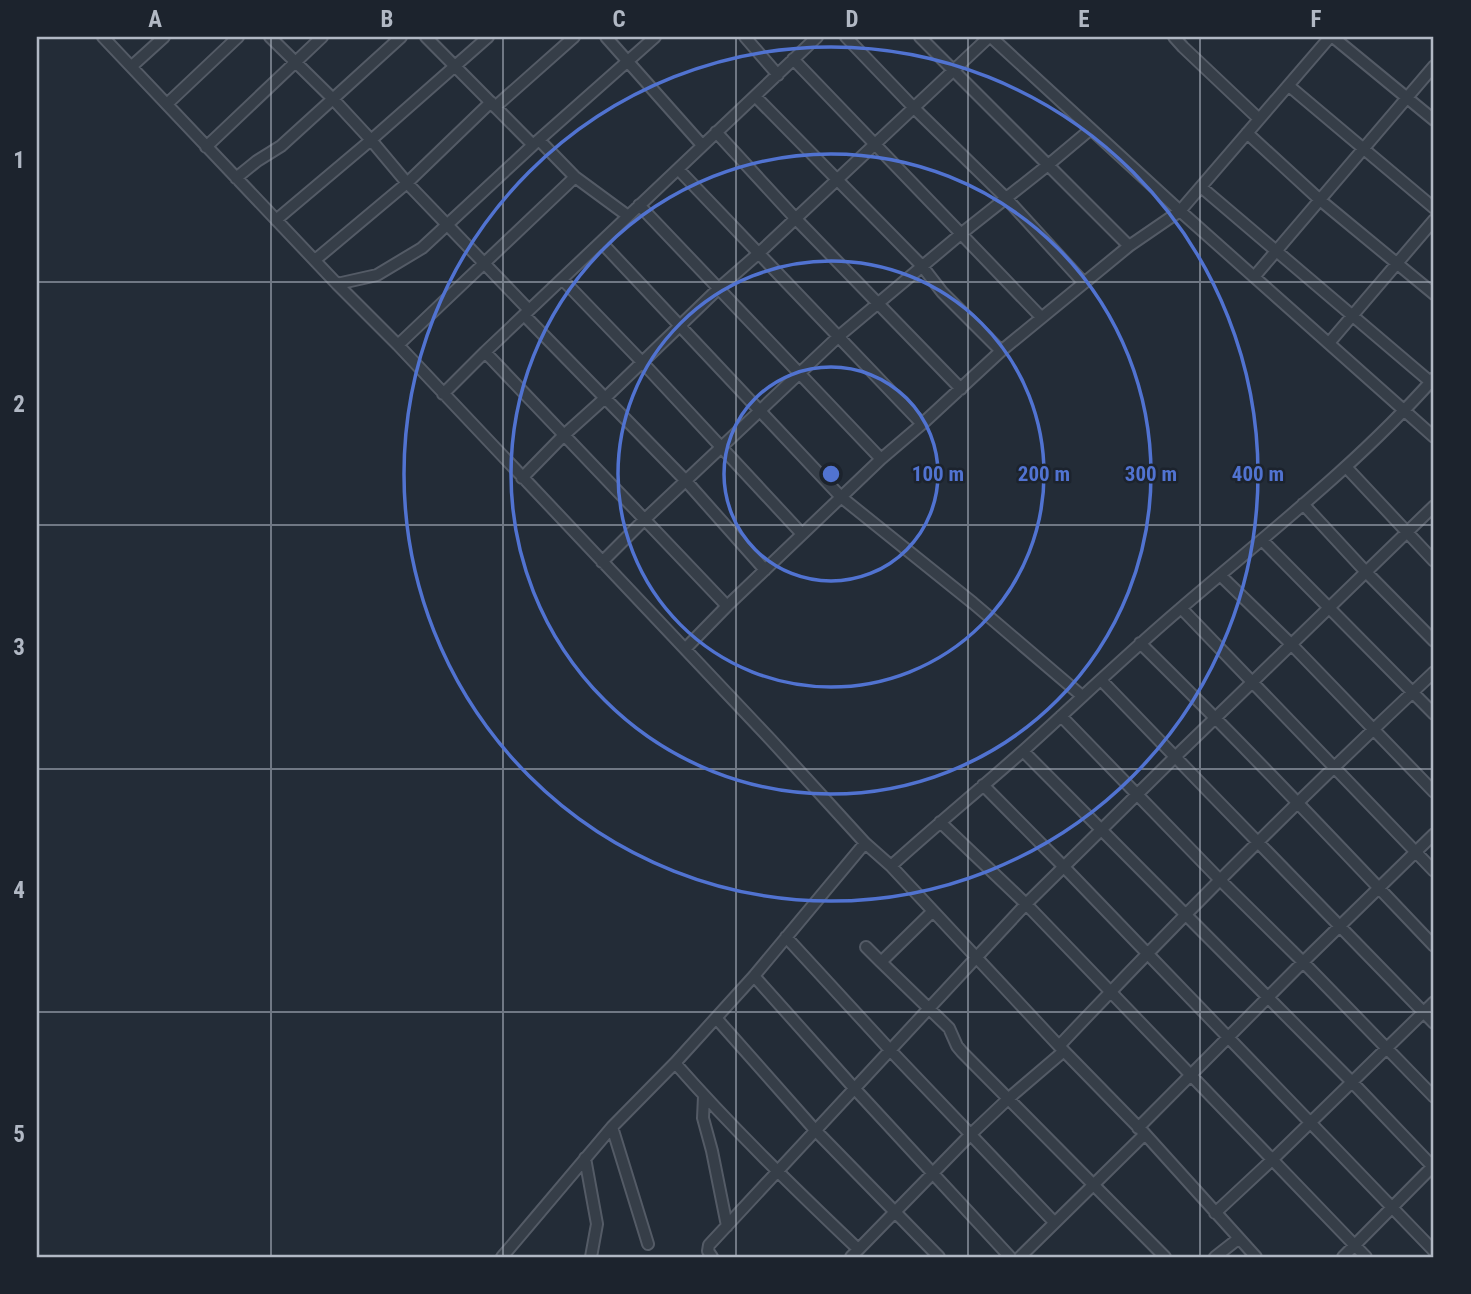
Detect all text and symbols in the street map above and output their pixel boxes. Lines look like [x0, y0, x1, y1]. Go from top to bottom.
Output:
text: A [148, 6, 162, 33]
text: B [381, 6, 393, 33]
text: C [612, 6, 626, 33]
text: D [846, 6, 859, 33]
text: E [1078, 6, 1090, 33]
text: F [1311, 6, 1322, 33]
text: 1 [13, 147, 25, 174]
text: 2 [13, 391, 25, 418]
centre of rings [819, 462, 843, 486]
text: 100 m [912, 462, 964, 486]
text: 200 m [1018, 462, 1070, 486]
text: 300 m [1125, 462, 1177, 486]
text: 400 m [1232, 462, 1284, 486]
text: 3 [13, 634, 25, 661]
text: 4 [13, 877, 25, 904]
text: 5 [13, 1121, 25, 1148]

